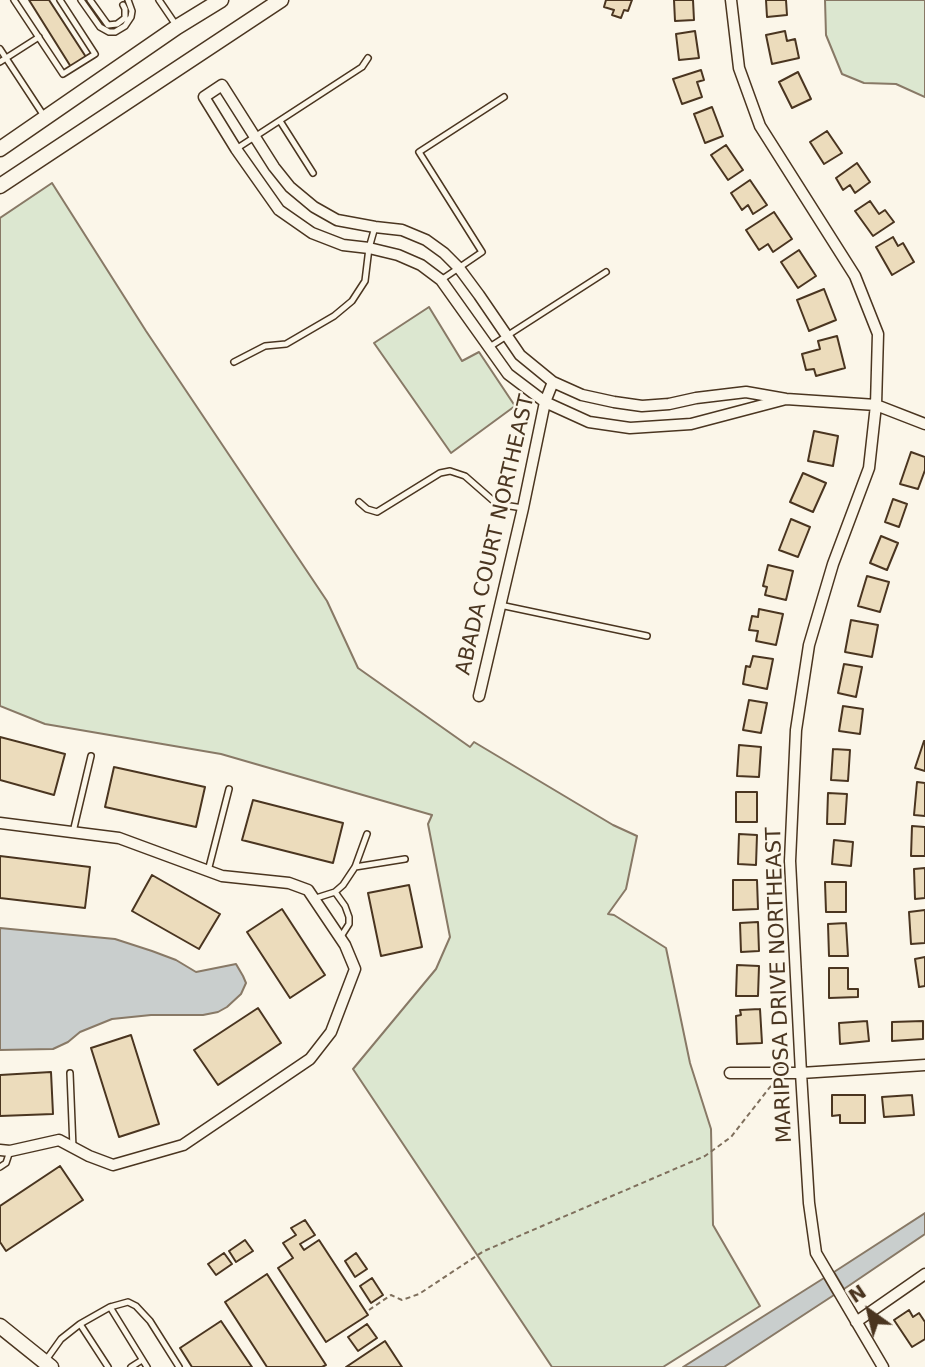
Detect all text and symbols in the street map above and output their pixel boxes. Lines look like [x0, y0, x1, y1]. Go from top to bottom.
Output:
street label: ABADA COURT NORTHEAST [451, 392, 541, 678]
street label: MARIPOSA DRIVE NORTHEAST [762, 827, 798, 1143]
north arrow [834, 1276, 904, 1346]
text: N [845, 1280, 870, 1307]

